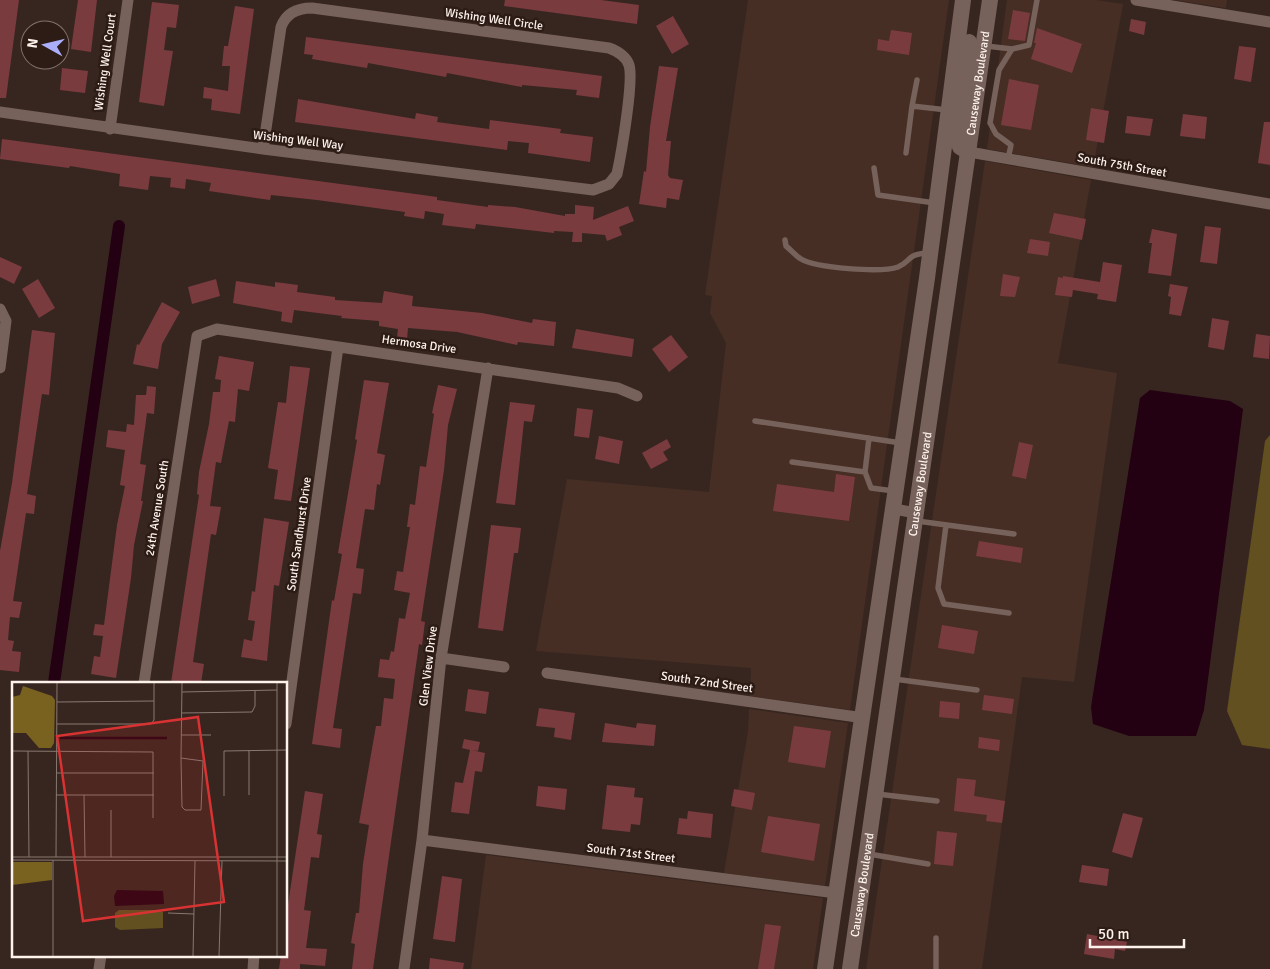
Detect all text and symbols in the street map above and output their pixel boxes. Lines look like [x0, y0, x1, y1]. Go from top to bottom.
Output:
street label: Wishing Well Circle [444, 5, 544, 34]
street label: Wishing Well Court [91, 12, 120, 112]
north arrow [20, 20, 70, 70]
street label: Causeway Boulevard [964, 30, 993, 136]
text: N [24, 37, 42, 49]
street label: Wishing Well Way [252, 128, 344, 154]
street label: South 75th Street [1076, 150, 1168, 181]
street label: Hermosa Drive [381, 332, 457, 357]
street label: Causeway Boulevard [906, 431, 936, 537]
street label: 24th Avenue South [143, 459, 172, 557]
street label: South Sandhurst Drive [284, 476, 315, 592]
street label: Glen View Drive [416, 625, 441, 707]
street label: South 72nd Street [660, 669, 754, 696]
inset map [12, 682, 288, 956]
street label: Causeway Boulevard [848, 832, 878, 938]
street label: South 71st Street [586, 841, 676, 866]
scale bar [1090, 916, 1184, 948]
text: 50 m [1098, 925, 1129, 943]

